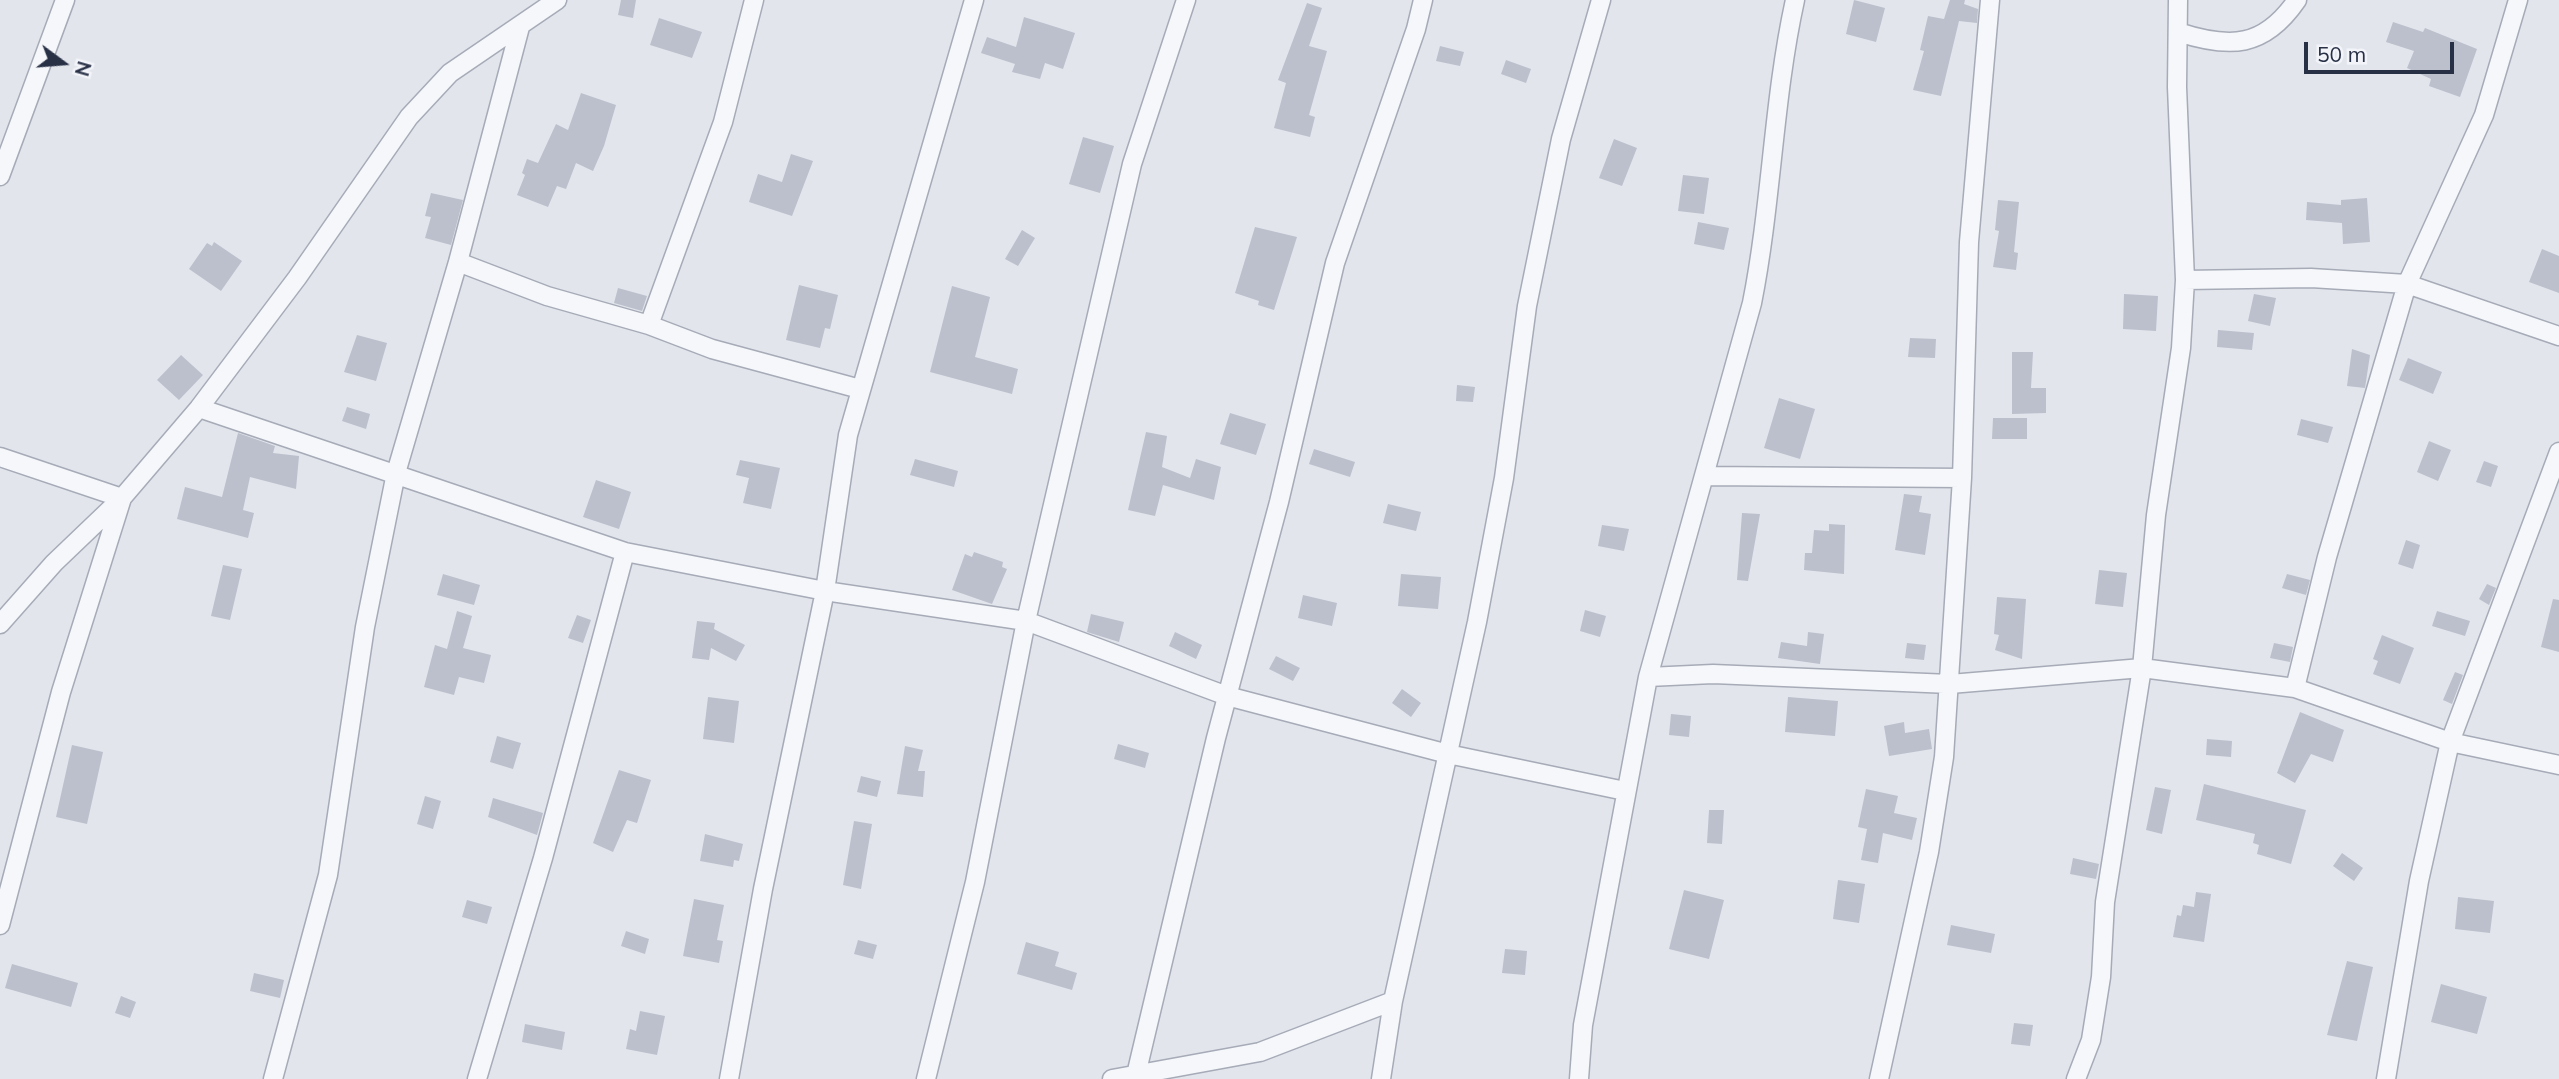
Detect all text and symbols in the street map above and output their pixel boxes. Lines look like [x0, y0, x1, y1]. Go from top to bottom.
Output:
north arrow [28, 28, 98, 98]
scale bar [2307, 28, 2458, 72]
text: 50 m [2317, 41, 2366, 67]
text: N [70, 59, 97, 79]

